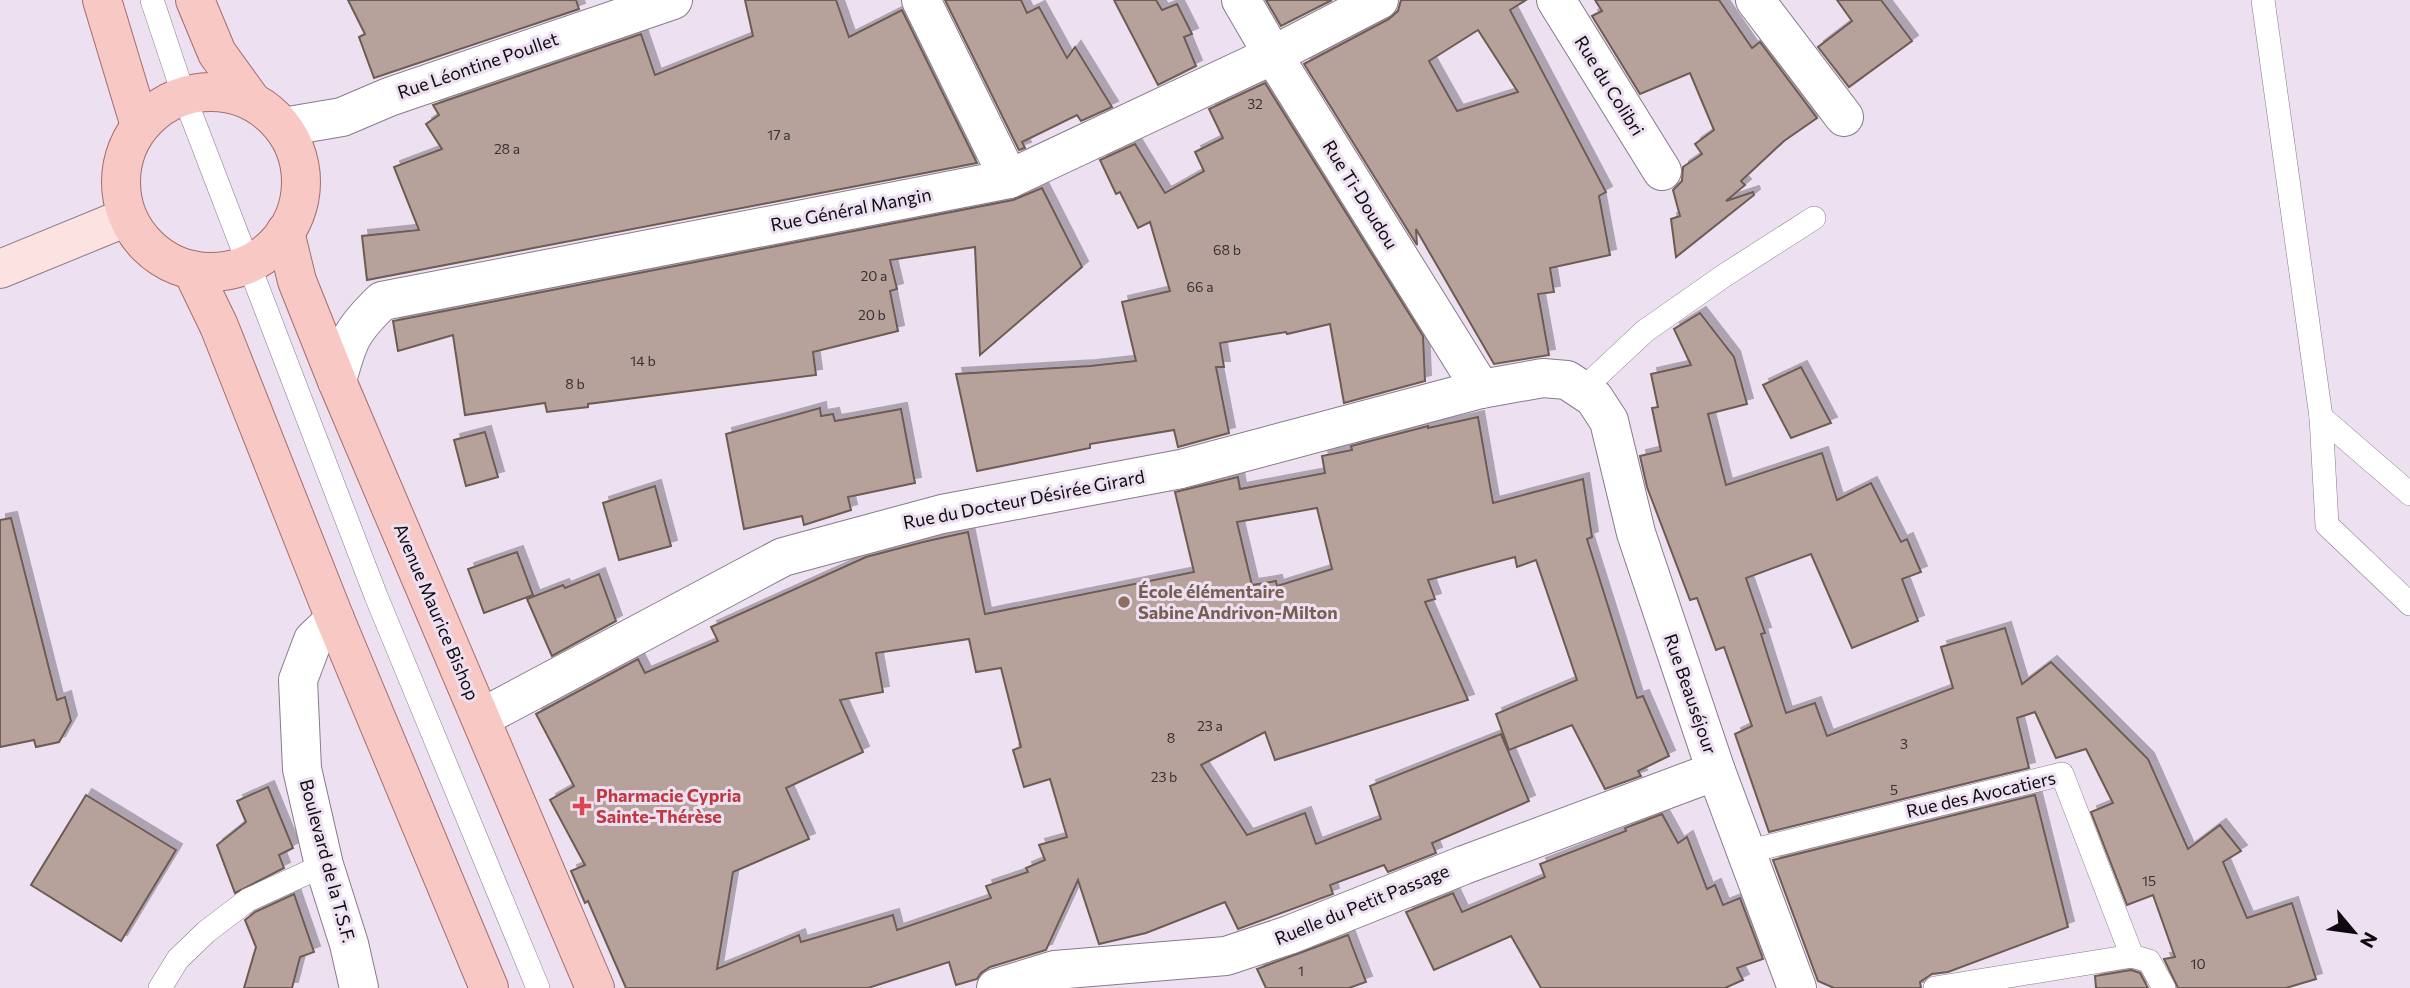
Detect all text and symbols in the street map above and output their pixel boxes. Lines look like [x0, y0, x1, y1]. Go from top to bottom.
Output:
street label: Rue Léontine Poullet [394, 27, 561, 103]
street label: Rue du Colibri [1570, 31, 1649, 139]
house number: 32 [1247, 95, 1263, 112]
house number: 17 a [767, 126, 791, 143]
street label: Rue Ti-Doudou [1319, 136, 1403, 253]
house number: 28 a [494, 140, 520, 157]
street label: Rue Général Mangin [769, 183, 933, 235]
house number: 68 b [1213, 241, 1241, 258]
house number: 20 a [861, 267, 887, 284]
house number: 66 a [1187, 278, 1214, 295]
house number: 20 b [858, 306, 886, 323]
house number: 14 b [630, 352, 656, 369]
house number: 8 b [565, 375, 585, 392]
street label: Rue du Docteur Désirée Girard [901, 465, 1146, 533]
street label: Avenue Maurice Bishop [390, 520, 484, 703]
place label: École élémentaire Sabine Andrivon-Milton [1138, 580, 1338, 623]
marker: École élémentaire Sabine Andrivon-Milton [1116, 594, 1132, 610]
street label: Rue Beauséjour [1660, 631, 1722, 757]
house number: 23 a [1197, 717, 1223, 734]
house number: 8 [1167, 729, 1175, 746]
house number: 3 [1900, 735, 1908, 752]
street label: Rue des Avocatiers [1904, 766, 2058, 822]
house number: 23 b [1151, 768, 1177, 785]
street label: Boulevard de la T.S.F. [296, 776, 360, 945]
house number: 5 [1890, 781, 1898, 798]
place label: Pharmacie Cypria Sainte-Thérèse [596, 784, 741, 827]
marker: Pharmacie Cypria Sainte-Thérèse [574, 798, 590, 814]
street label: Ruelle du Petit Passage [1271, 859, 1452, 949]
house number: 15 [2142, 872, 2156, 889]
north arrow [2319, 897, 2389, 967]
text: N [2356, 929, 2383, 952]
house number: 10 [2190, 955, 2206, 972]
house number: 1 [1298, 962, 1304, 979]

